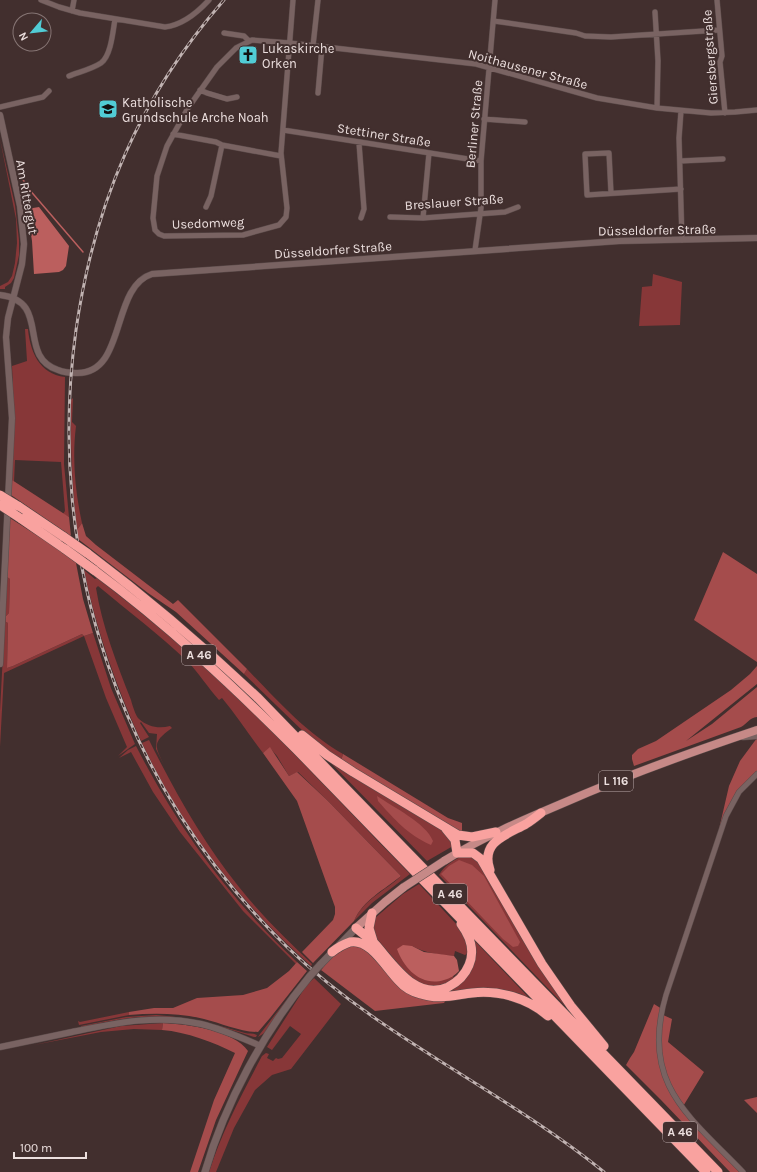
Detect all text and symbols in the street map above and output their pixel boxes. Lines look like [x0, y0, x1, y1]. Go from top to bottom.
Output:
street label: Giersbergstraße [699, 9, 721, 105]
north arrow [12, 12, 52, 52]
text: N [16, 30, 31, 43]
place label: Lukaskirche Orken [262, 41, 335, 71]
church icon: Lukaskirche Orken [237, 44, 259, 66]
street label: Noithausener Straße [467, 46, 590, 92]
street label: Berliner Straße [463, 79, 485, 169]
place label: Katholische Grundschule Arche Noah [122, 95, 269, 125]
school or university icon: Katholische Grundschule Arche Noah [97, 98, 119, 120]
street label: Stettiner Straße [336, 120, 432, 150]
street label: Am Rittergut [13, 158, 41, 236]
street label: Breslauer Straße [404, 191, 504, 213]
street label: Usedomweg [172, 214, 245, 232]
street label: Düsseldorfer Straße [598, 221, 716, 239]
street label: Düsseldorfer Straße [274, 238, 393, 262]
road number: A 46 [182, 645, 216, 665]
road number: L 116 [599, 771, 633, 791]
road number: A 46 [433, 884, 467, 904]
road number: A 46 [663, 1122, 697, 1142]
scale bar [14, 1134, 86, 1160]
text: 100 m [20, 1141, 52, 1155]

